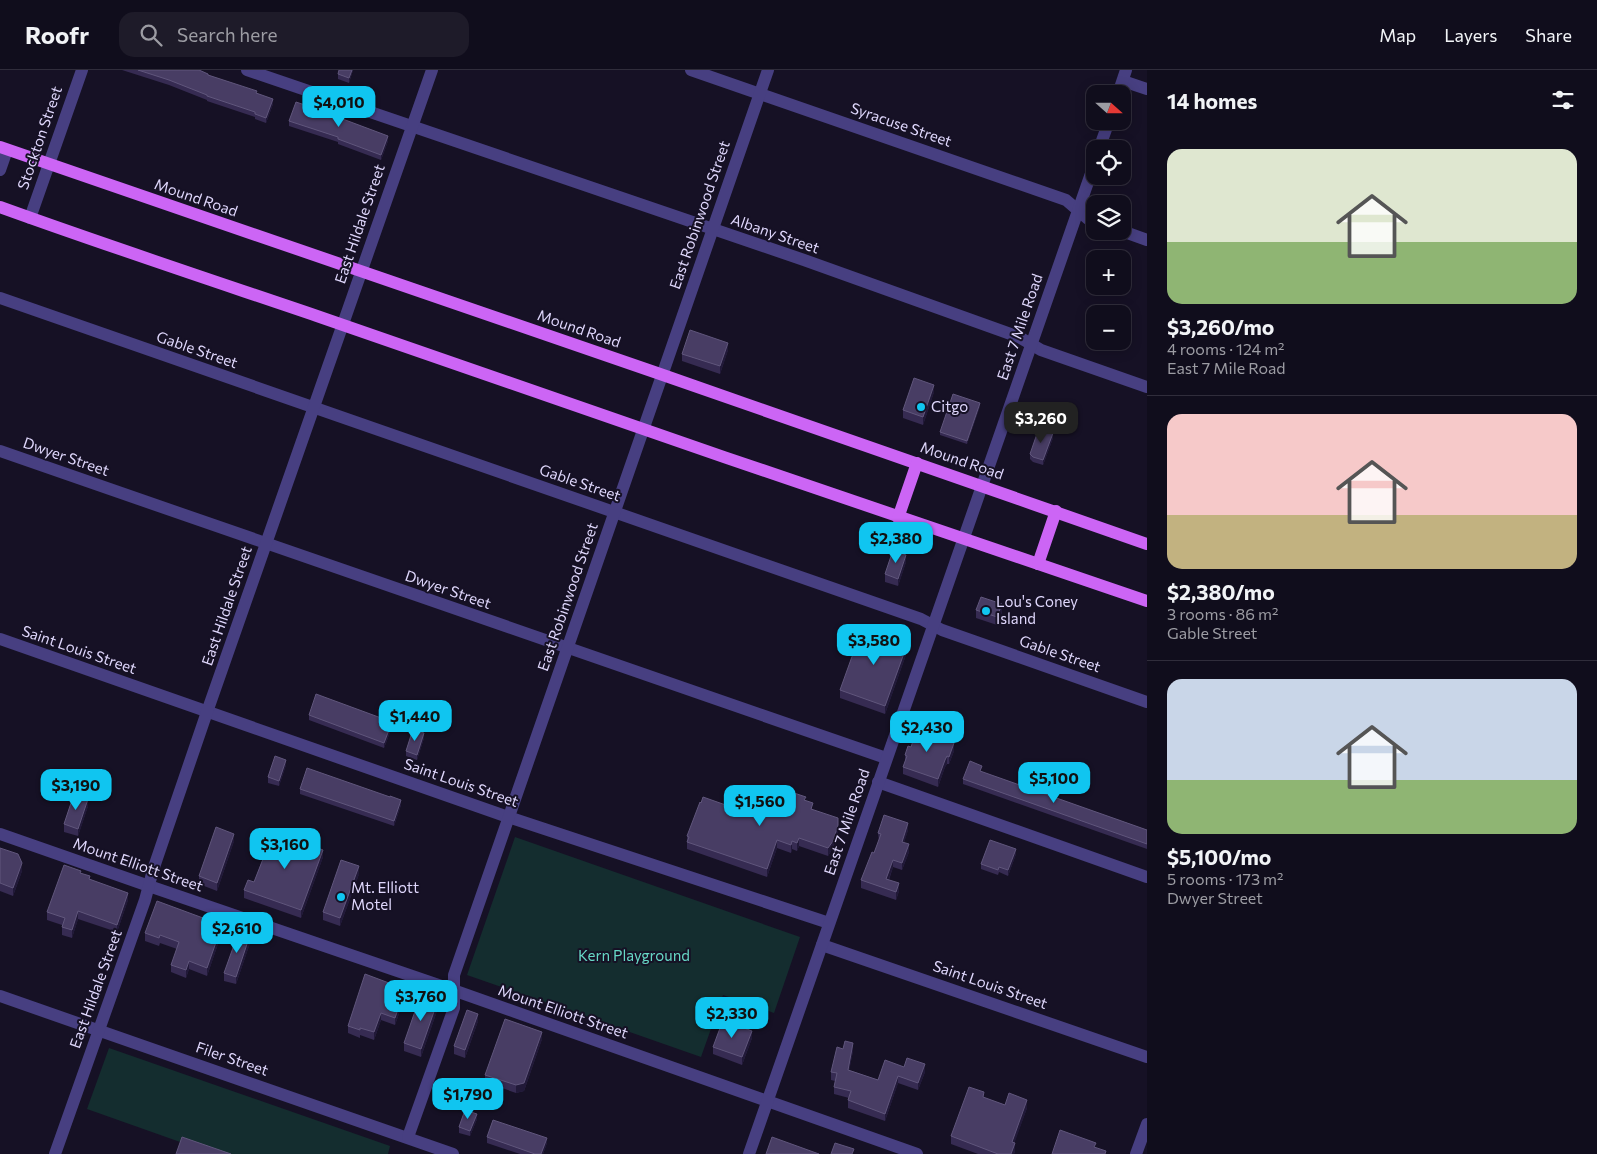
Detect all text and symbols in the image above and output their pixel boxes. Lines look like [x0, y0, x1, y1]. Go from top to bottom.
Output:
search box [119, 12, 469, 57]
text: Roofr [25, 20, 89, 49]
icon: search [137, 21, 165, 49]
text: Search here [177, 23, 278, 46]
text: Map [1379, 24, 1416, 46]
text: Layers [1444, 24, 1497, 46]
text: Share [1525, 24, 1572, 46]
street label: Stockton Street [13, 84, 65, 192]
pin: $4,010 [298, 85, 380, 128]
north arrow [1086, 85, 1131, 130]
map controls [1086, 85, 1131, 350]
icon: filters [1549, 86, 1577, 114]
text: 14 homes [1167, 88, 1257, 113]
text: $4,010 [313, 92, 365, 111]
street label: Syracuse Street [848, 98, 954, 150]
street label: East Robinwood Street [665, 138, 733, 291]
button: locate [1086, 140, 1131, 185]
street label: East Hildale Street [330, 162, 388, 286]
street label: Mound Road [152, 174, 240, 220]
icon: home [1327, 181, 1417, 271]
button: layers [1086, 195, 1131, 240]
street label: Albany Street [729, 210, 822, 257]
button: + [1086, 250, 1131, 295]
street label: East 7 Mile Road [992, 271, 1046, 382]
street label: Mound Road [535, 305, 623, 351]
button: − [1086, 305, 1131, 350]
text: $3,260/mo [1167, 314, 1274, 339]
street label: Gable Street [154, 327, 240, 371]
text: 4 rooms · 124 m² [1167, 339, 1285, 358]
text: East 7 Mile Road [1167, 358, 1286, 377]
place label: Citgo [931, 397, 968, 415]
marker: Citgo [915, 401, 927, 413]
pin: $3,260 [1000, 402, 1082, 444]
text: $3,260 [1015, 408, 1067, 427]
street label: Dwyer Street [21, 433, 112, 479]
street label: Mound Road [918, 437, 1006, 483]
icon: home [1327, 447, 1417, 537]
street label: Gable Street [537, 460, 623, 504]
street label: East Robinwood Street [533, 520, 601, 673]
pin: $2,380 [855, 522, 937, 564]
text: $2,380 [870, 528, 922, 547]
street label: East Hildale Street [197, 544, 255, 668]
street label: Dwyer Street [403, 566, 494, 612]
text: $2,380/mo [1167, 579, 1275, 604]
place label: Lou's Coney Island [996, 592, 1078, 627]
text: 3 rooms · 86 m² [1167, 604, 1278, 623]
marker: Lou's Coney Island [980, 605, 992, 617]
street label: Saint Louis Street [20, 621, 139, 677]
text: Gable Street [1167, 623, 1257, 642]
pin: $3,580 [833, 624, 915, 666]
text: $3,580 [848, 630, 900, 649]
street label: Gable Street [1017, 631, 1103, 675]
pin: $1,440 [374, 700, 456, 742]
text: $1,440 [390, 706, 440, 725]
pin: $2,430 [886, 710, 968, 753]
icon: home [1327, 712, 1417, 802]
text: $2,430 [901, 717, 953, 736]
street label: Saint Louis Street [402, 754, 521, 810]
pin: $5,100 [1013, 762, 1095, 804]
street label: East 7 Mile Road [819, 766, 873, 877]
pin: $3,190 [35, 768, 117, 811]
text: $5,100 [1029, 768, 1079, 787]
text: $3,190 [52, 775, 100, 794]
pin: $1,560 [719, 784, 801, 827]
text: $1,560 [735, 791, 785, 810]
pin: $3,160 [244, 828, 326, 870]
street label: Mount Elliott Street [71, 833, 206, 895]
text: $3,160 [261, 834, 309, 853]
text: $5,100/mo [1167, 844, 1271, 869]
text: 5 rooms · 173 m² [1167, 869, 1284, 888]
place label: Mt. Elliott Motel [351, 878, 419, 913]
text: Dwyer Street [1167, 888, 1263, 907]
marker: Mt. Elliott Motel [335, 891, 347, 903]
pin: $2,610 [196, 912, 278, 954]
text: $2,610 [212, 918, 262, 937]
street label: East Hildale Street [65, 927, 125, 1050]
park label: Kern Playground [578, 946, 690, 964]
street label: Saint Louis Street [931, 956, 1050, 1012]
pin: $3,760 [380, 980, 462, 1022]
street label: Mount Elliott Street [496, 980, 631, 1042]
text: $3,760 [395, 986, 447, 1005]
pin: $2,330 [691, 996, 773, 1039]
text: $2,330 [706, 1003, 758, 1022]
street label: Filer Street [194, 1037, 271, 1079]
pin: $1,790 [427, 1078, 509, 1120]
text: $1,790 [443, 1084, 493, 1103]

